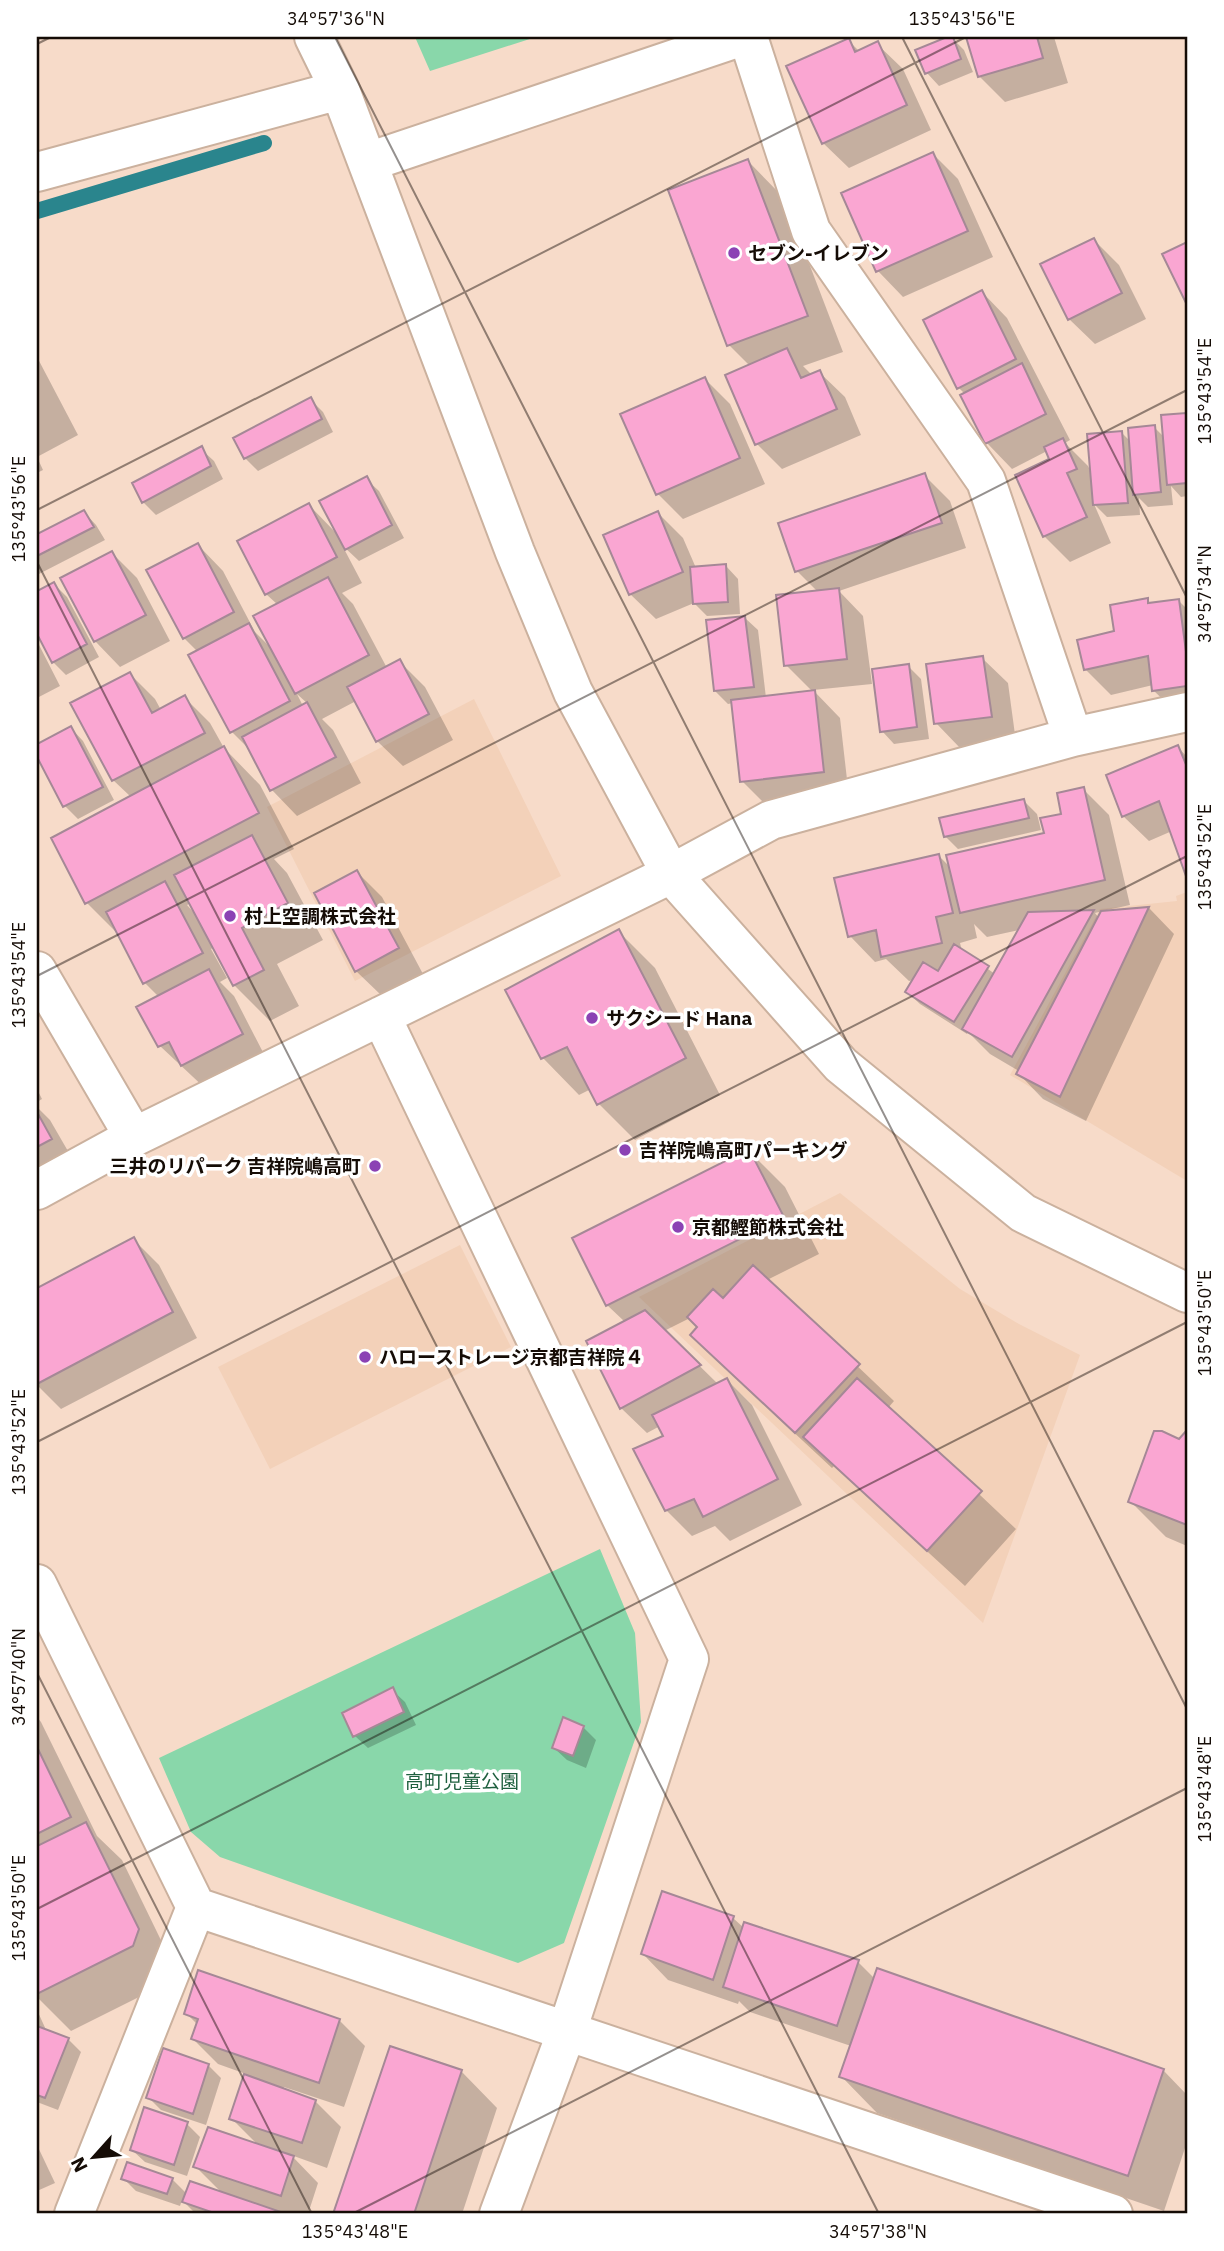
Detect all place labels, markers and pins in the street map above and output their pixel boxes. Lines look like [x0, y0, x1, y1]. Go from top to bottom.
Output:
place label: セブン-イレブン [748, 241, 889, 265]
marker: セブン-イレブン [726, 245, 742, 261]
place label: 村上空調株式会社 [244, 904, 396, 928]
marker: 村上空調株式会社 [222, 908, 238, 924]
place label: サクシード Hana [606, 1006, 752, 1030]
marker: サクシード Hana [584, 1010, 600, 1026]
place label: 吉祥院嶋高町パーキング [639, 1138, 847, 1162]
marker: 吉祥院嶋高町パーキング [617, 1142, 633, 1158]
place label: 三井のリパーク 吉祥院嶋高町 [110, 1154, 361, 1178]
marker: 三井のリパーク 吉祥院嶋高町 [367, 1158, 383, 1174]
place label: 京都鰹節株式会社 [692, 1215, 844, 1239]
marker: 京都鰹節株式会社 [670, 1219, 686, 1235]
place label: ハローストレージ京都吉祥院４ [379, 1345, 644, 1369]
marker: ハローストレージ京都吉祥院４ [357, 1349, 373, 1365]

